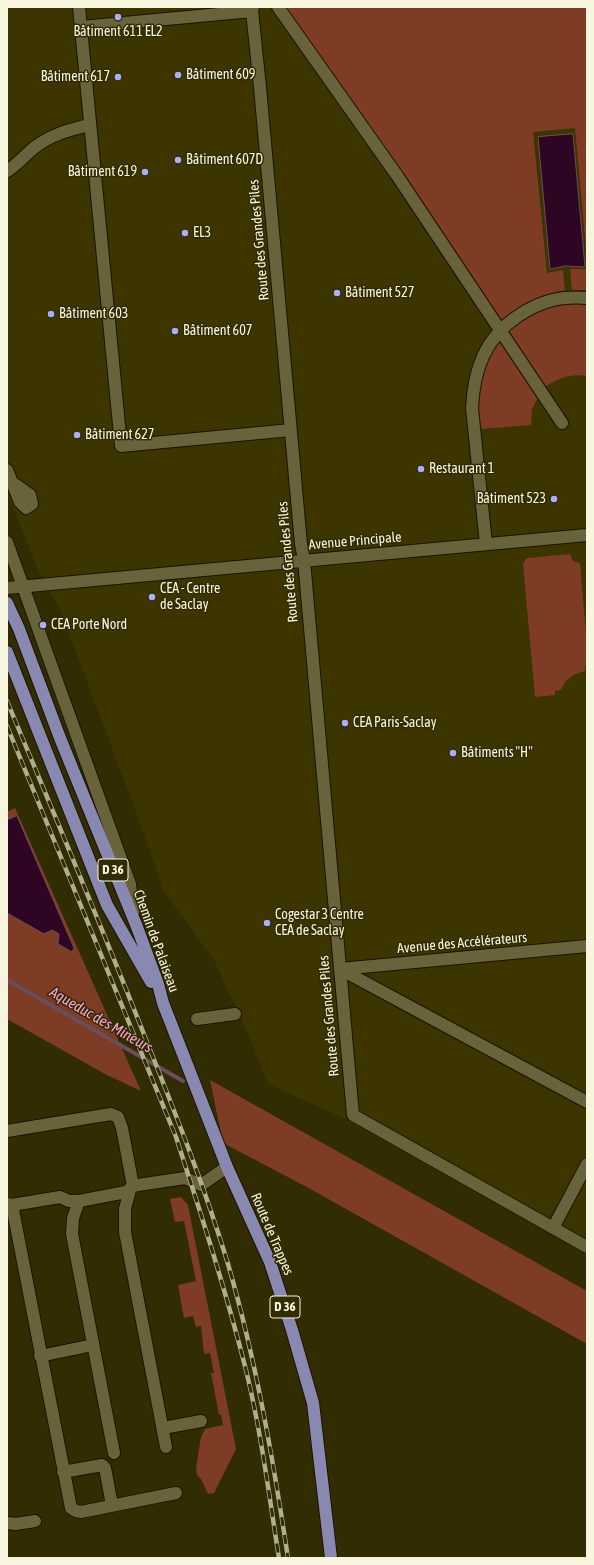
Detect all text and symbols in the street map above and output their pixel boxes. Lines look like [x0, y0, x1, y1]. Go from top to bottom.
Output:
marker: Bâtiment 611 EL2 [113, 12, 123, 22]
place label: Bâtiment 611 EL2 [73, 24, 163, 40]
place label: Bâtiment 609 [186, 67, 255, 83]
place label: Bâtiment 617 [41, 69, 110, 85]
marker: Bâtiment 609 [173, 70, 183, 80]
marker: Bâtiment 617 [113, 72, 123, 82]
place label: Bâtiment 607D [186, 152, 263, 168]
marker: Bâtiment 607D [173, 155, 183, 165]
place label: Bâtiment 619 [68, 164, 137, 180]
marker: Bâtiment 619 [140, 167, 150, 177]
street label: Route des Grandes Piles [245, 179, 273, 301]
place label: EL3 [193, 225, 211, 241]
marker: EL3 [180, 228, 190, 238]
place label: Bâtiment 527 [345, 285, 414, 301]
marker: Bâtiment 527 [332, 288, 342, 298]
place label: Bâtiment 603 [59, 306, 128, 322]
marker: Bâtiment 603 [46, 309, 56, 319]
place label: Bâtiment 607 [183, 323, 252, 339]
marker: Bâtiment 607 [170, 326, 180, 336]
place label: Bâtiment 627 [85, 427, 154, 443]
marker: Bâtiment 627 [72, 430, 82, 440]
place label: Restaurant 1 [429, 461, 494, 477]
marker: Restaurant 1 [416, 464, 426, 474]
place label: Bâtiment 523 [477, 491, 546, 507]
marker: Bâtiment 523 [549, 494, 559, 504]
street label: Route des Grandes Piles [274, 501, 302, 623]
street label: Avenue Principale [308, 529, 402, 553]
place label: CEA - Centre de Saclay [160, 581, 220, 614]
marker: CEA - Centre de Saclay [147, 592, 157, 602]
place label: CEA Porte Nord [51, 617, 127, 633]
marker: CEA Porte Nord [38, 620, 48, 630]
place label: CEA Paris-Saclay [353, 715, 436, 731]
marker: CEA Paris-Saclay [340, 718, 350, 728]
place label: Bâtiments "H" [461, 745, 533, 761]
marker: Bâtiments "H" [448, 748, 458, 758]
road number: D 36 [98, 859, 128, 881]
street label: Chemin de Palaiseau [130, 888, 182, 994]
place label: Cogestar 3 Centre CEA de Saclay [275, 907, 364, 940]
marker: Cogestar 3 Centre CEA de Saclay [262, 918, 272, 928]
street label: Avenue des Accélérateurs [396, 929, 528, 957]
street label: Route des Grandes Piles [315, 955, 343, 1077]
water label: Aqueduc des Mineurs [46, 983, 156, 1057]
street label: Route de Trappes [247, 1190, 297, 1278]
road number: D 36 [270, 1296, 300, 1318]

